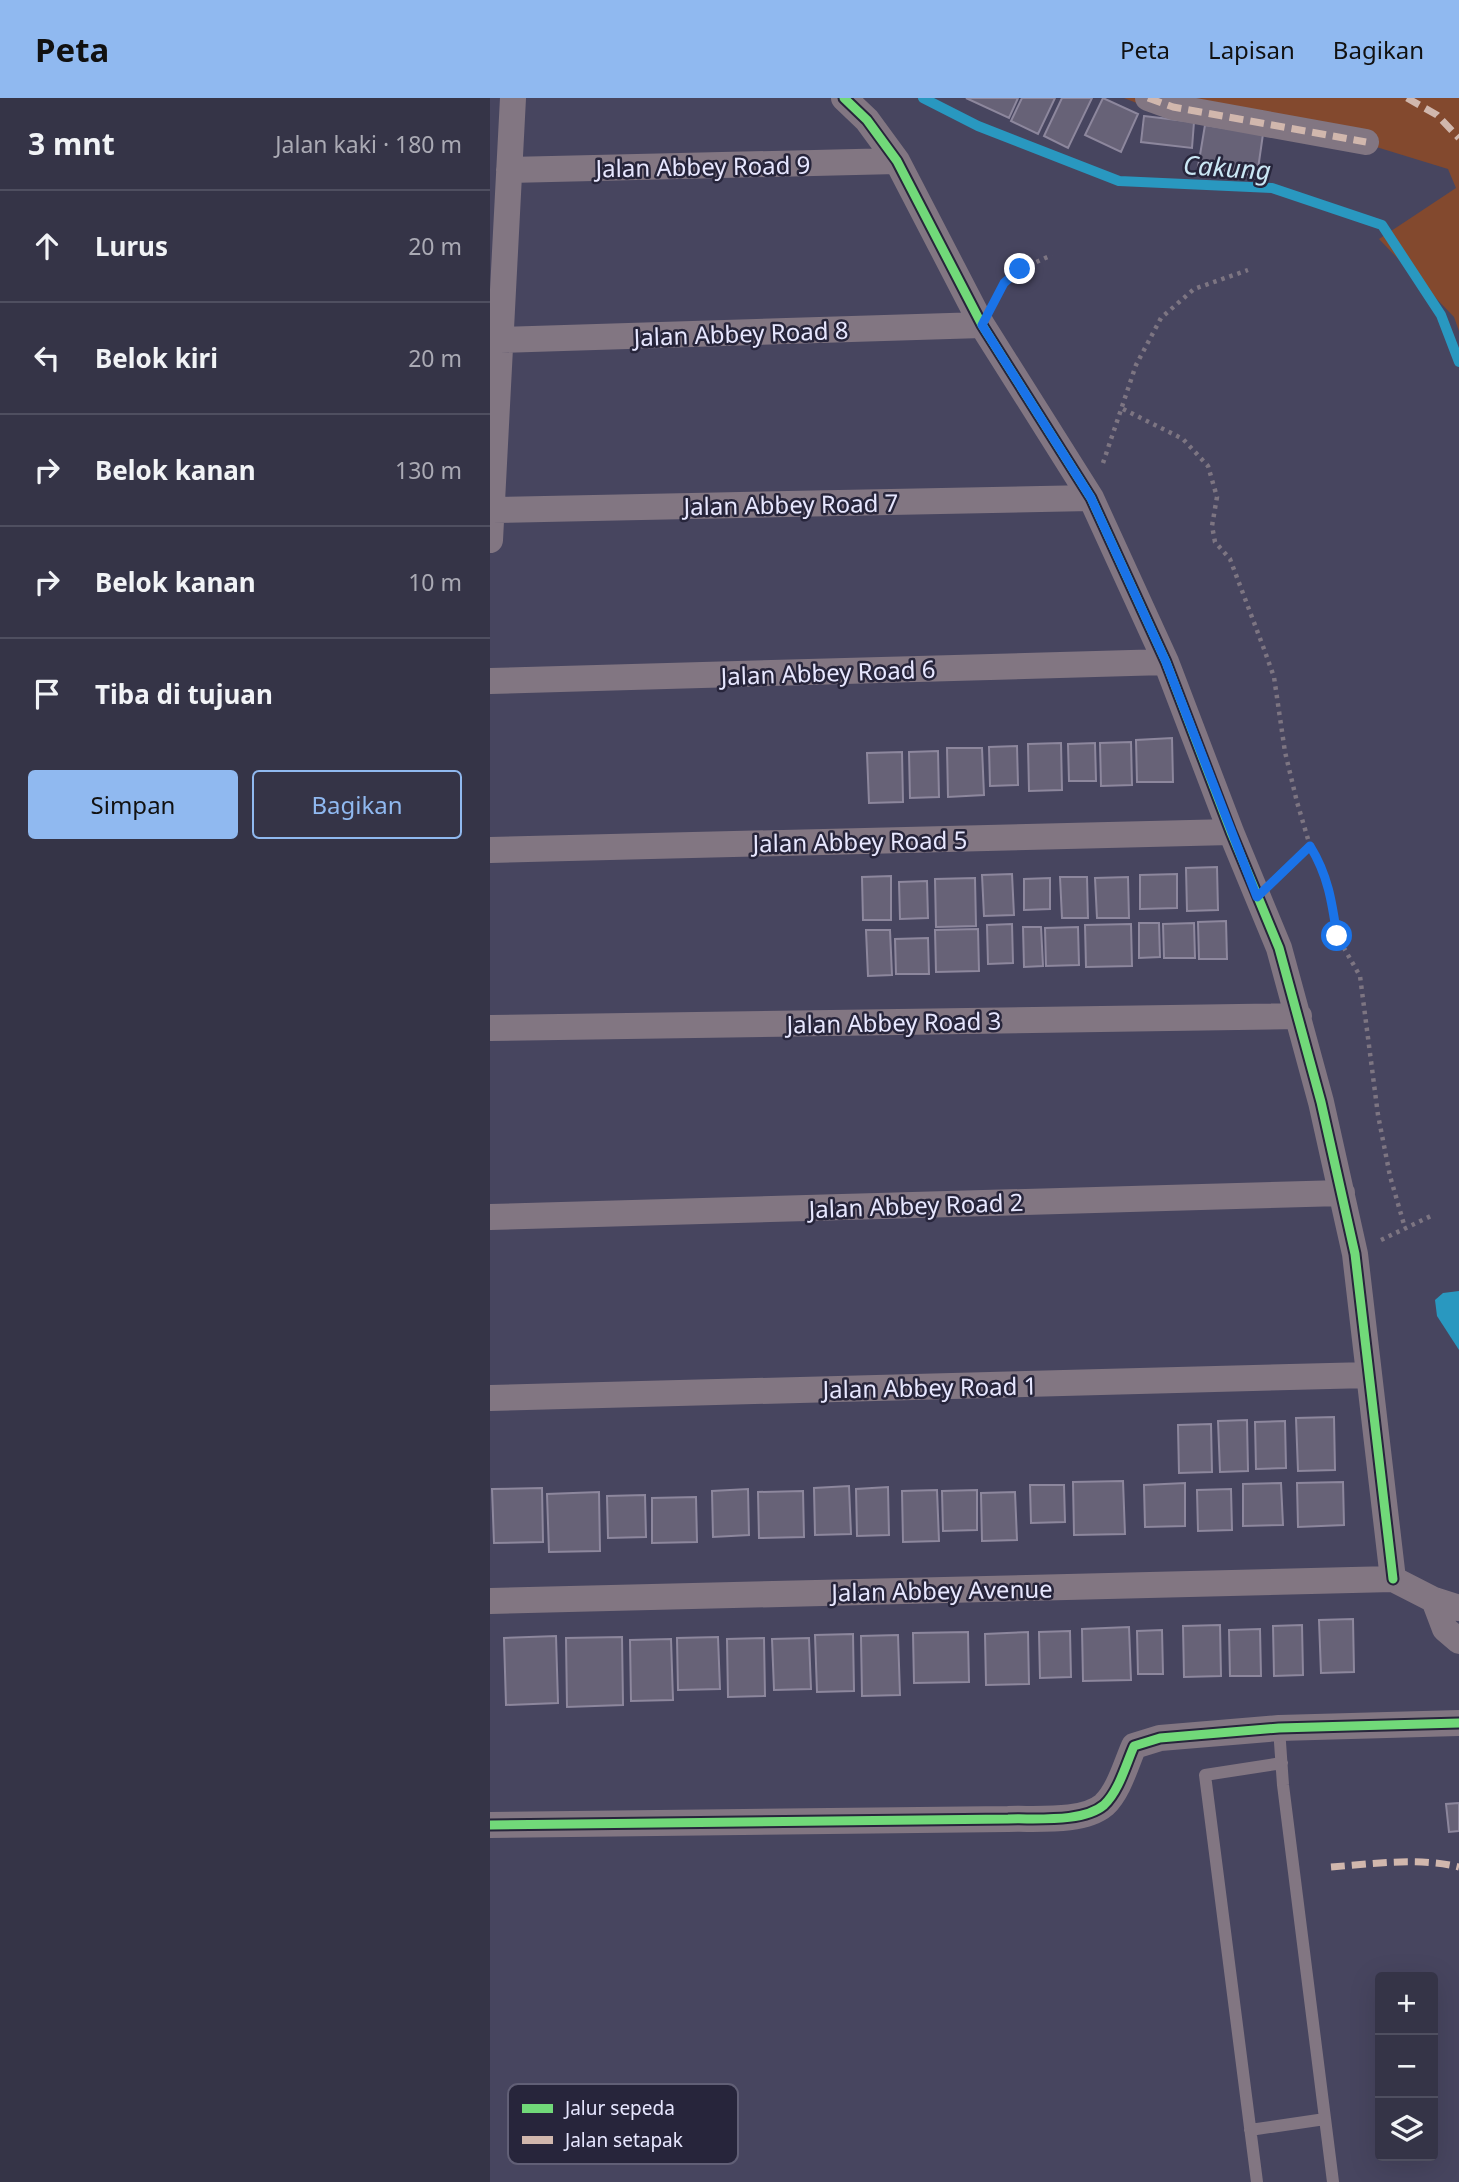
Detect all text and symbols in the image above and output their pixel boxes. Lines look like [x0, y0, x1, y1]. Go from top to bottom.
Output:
text: Peta [35, 27, 109, 72]
text: Peta [1120, 33, 1170, 66]
text: Lapisan [1208, 33, 1295, 66]
text: Bagikan [1333, 33, 1424, 66]
text: 3 mnt [28, 123, 115, 164]
text: Jalan kaki · 180 m [275, 128, 462, 160]
water label: Cakung [1182, 146, 1272, 188]
street label: Jalan Abbey Road 9 [593, 148, 811, 184]
icon: ahead [28, 227, 66, 265]
text: Lurus [95, 228, 168, 264]
text: 20 m [408, 230, 462, 262]
route end [1004, 253, 1035, 284]
street label: Jalan Abbey Road 8 [631, 313, 849, 353]
icon: left [28, 339, 66, 377]
text: Belok kiri [95, 340, 218, 376]
text: 20 m [408, 342, 462, 374]
icon: right [28, 451, 66, 489]
text: Belok kanan [95, 452, 256, 488]
text: 130 m [395, 454, 462, 486]
street label: Jalan Abbey Road 7 [681, 486, 899, 522]
icon: right [28, 563, 66, 601]
text: Belok kanan [95, 564, 256, 600]
text: 10 m [408, 566, 462, 598]
street label: Jalan Abbey Road 6 [718, 652, 936, 692]
icon: arrive [28, 675, 66, 713]
text: Tiba di tujuan [95, 676, 273, 712]
button: Simpan [28, 770, 238, 839]
button: Bagikan [252, 770, 462, 839]
street label: Jalan Abbey Road 5 [750, 823, 968, 859]
route start [1321, 920, 1352, 951]
street label: Jalan Abbey Road 3 [784, 1004, 1002, 1040]
street label: Jalan Abbey Road 2 [806, 1185, 1024, 1225]
street label: Jalan Abbey Road 1 [820, 1369, 1038, 1405]
street label: Jalan Abbey Avenue [829, 1572, 1053, 1608]
map controls [1375, 1972, 1438, 2161]
button: + [1375, 1972, 1438, 2035]
button: − [1375, 2035, 1438, 2098]
legend [508, 2084, 738, 2164]
text: Jalur sepeda [563, 2095, 675, 2121]
button: layers [1375, 2098, 1438, 2161]
text: Jalan setapak [563, 2127, 683, 2153]

